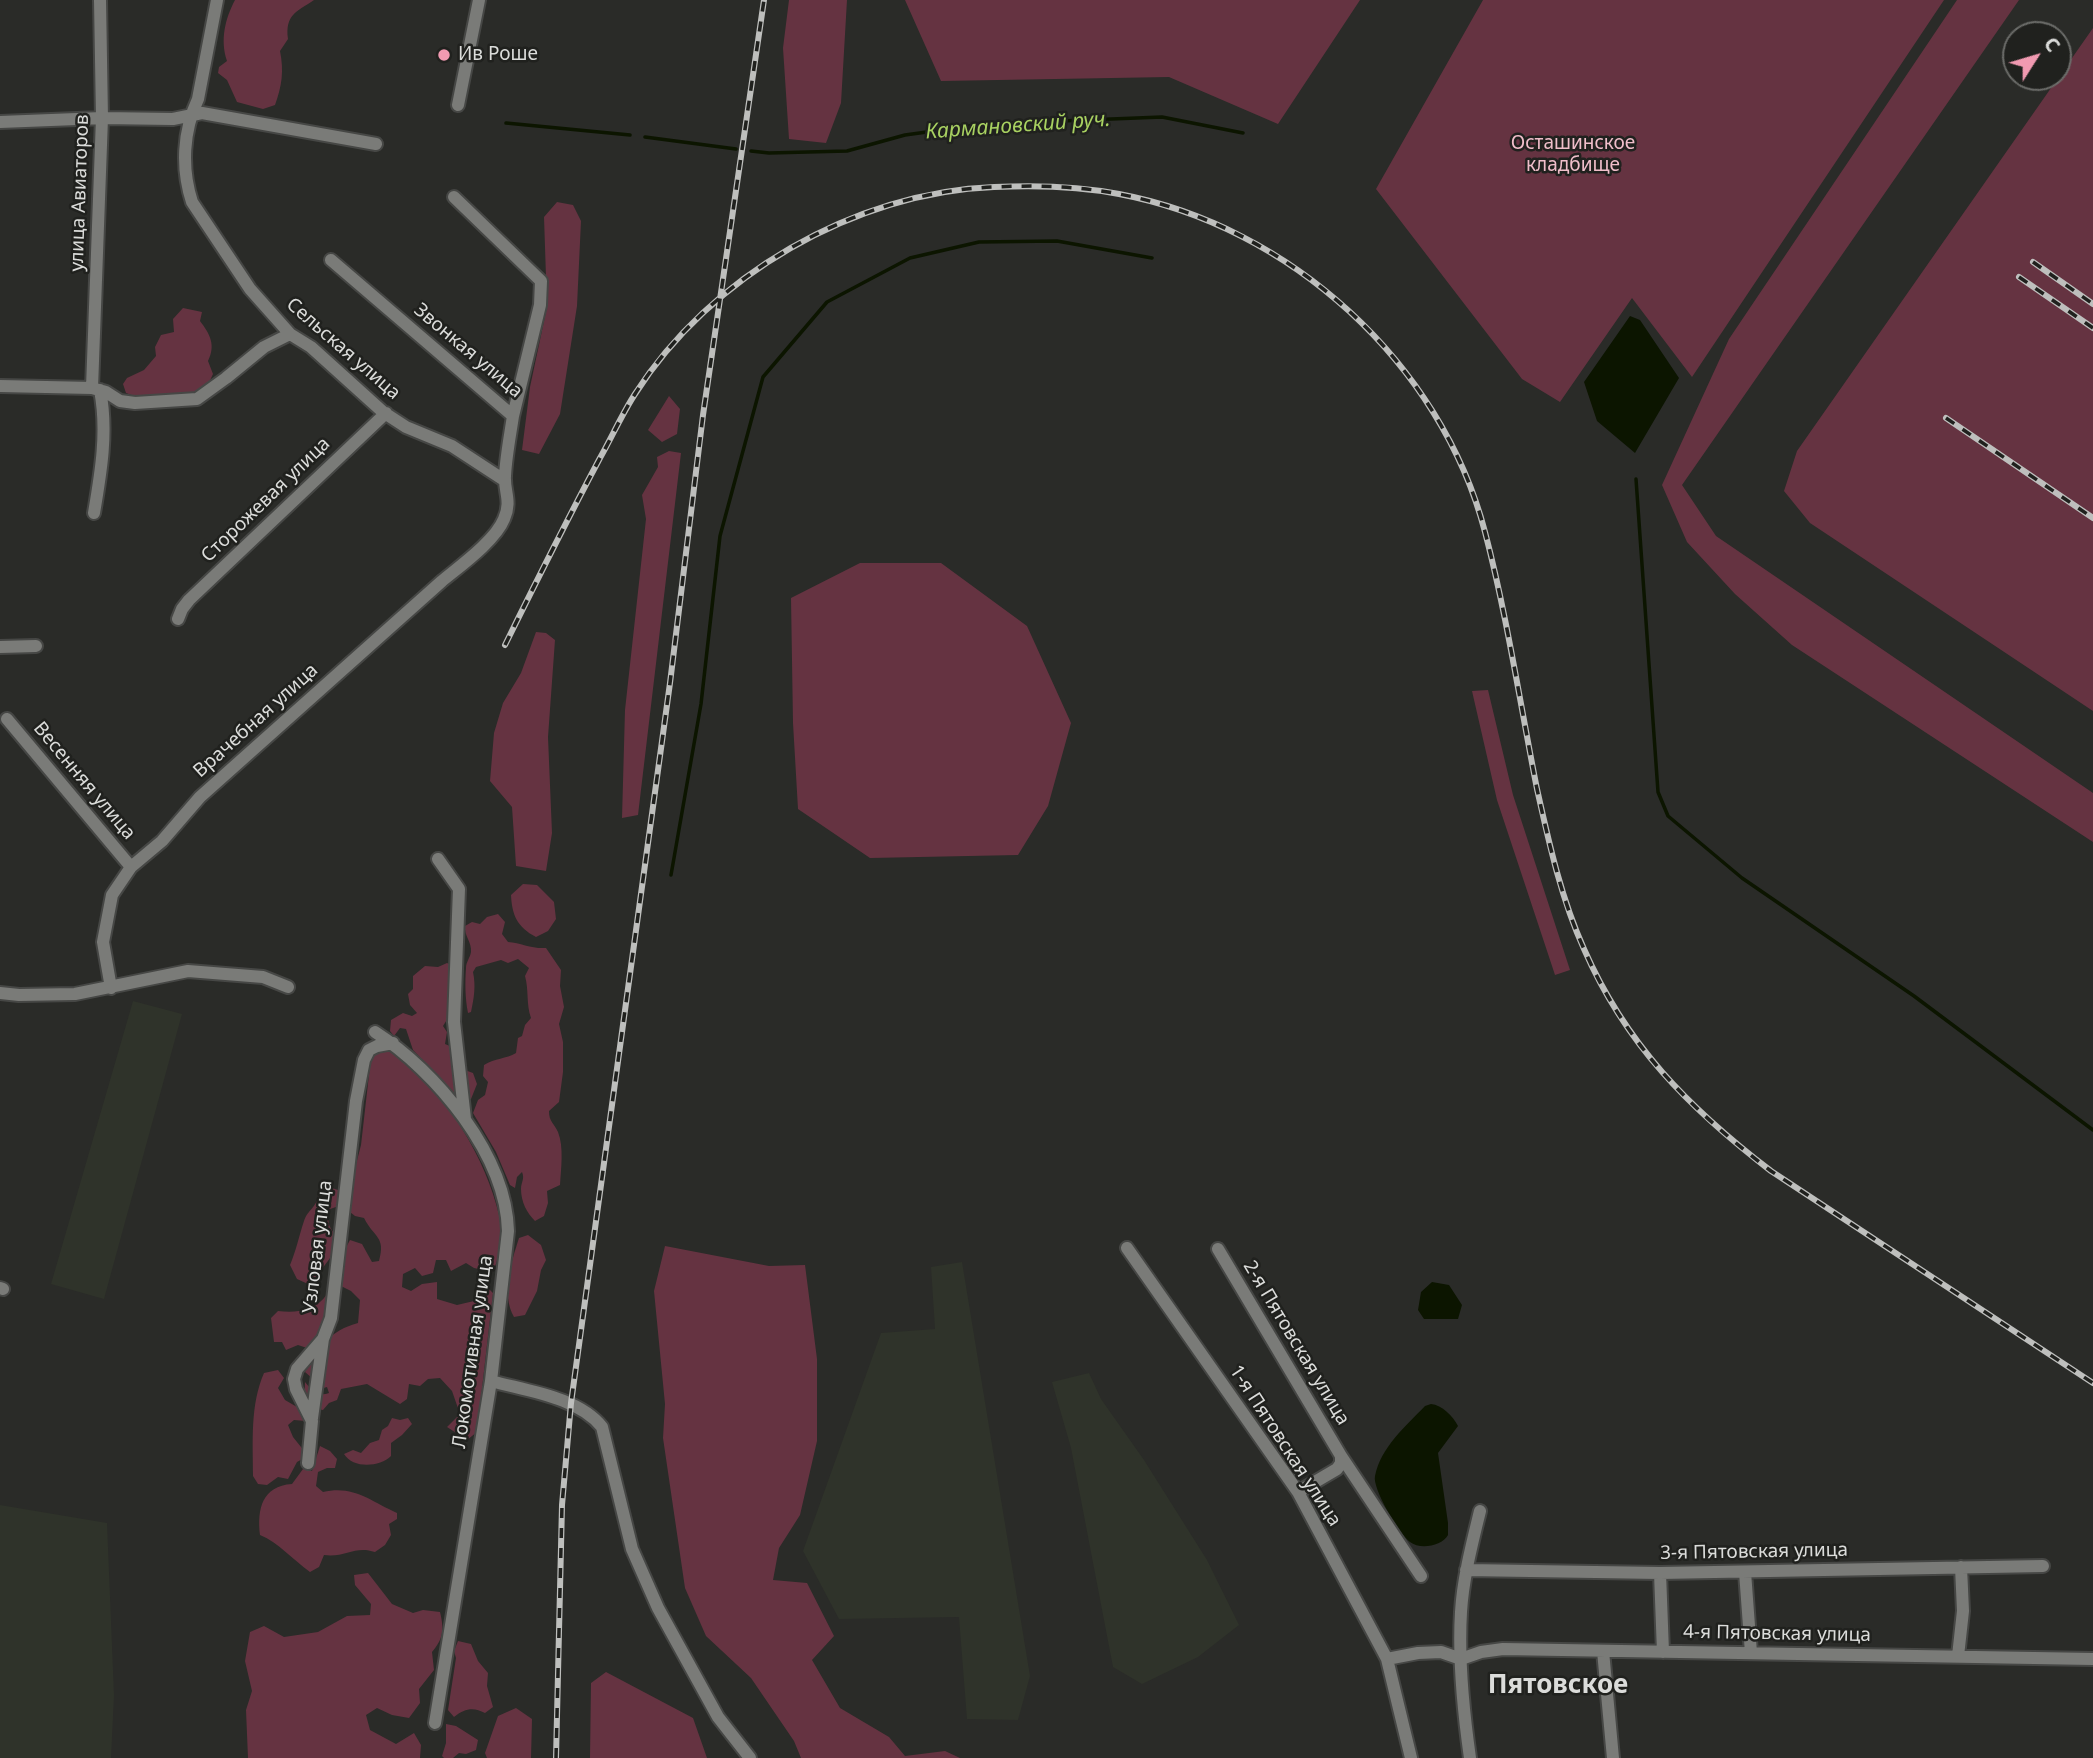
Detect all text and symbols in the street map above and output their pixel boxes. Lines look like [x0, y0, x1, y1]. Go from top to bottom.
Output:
north arrow [2002, 21, 2072, 91]
text: С [2038, 32, 2066, 57]
place label: Ив Роше [458, 44, 538, 66]
marker: Ив Роше [436, 47, 452, 63]
water label: Кармановский руч. [925, 107, 1111, 145]
street label: улица Авиаторов [66, 114, 94, 272]
park label: Осташинское кладбище [1511, 133, 1635, 177]
street label: Сельская улица [281, 293, 405, 405]
street label: Звонкая улица [409, 299, 527, 403]
street label: Сторожевая улица [197, 433, 335, 567]
street label: Врачебная улица [189, 659, 323, 783]
street label: Весенняя улица [28, 718, 140, 844]
street label: Узловая улица [299, 1179, 337, 1315]
street label: Локомотивная улица [448, 1254, 498, 1450]
street label: 2-я Пятовская улица [1238, 1257, 1354, 1429]
street label: 1-я Пятовская улица [1224, 1361, 1346, 1531]
street label: 3-я Пятовская улица [1660, 1539, 1848, 1565]
street label: 4-я Пятовская улица [1683, 1621, 1871, 1647]
district label: Пятовское [1488, 1670, 1628, 1702]

